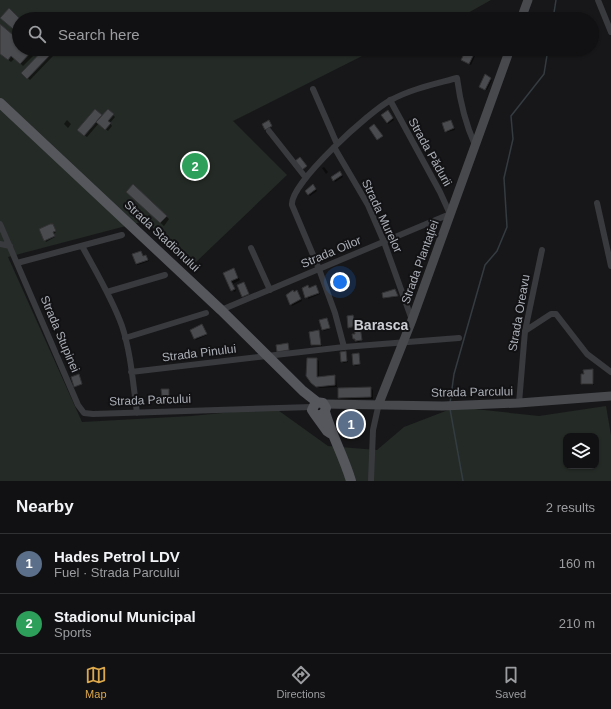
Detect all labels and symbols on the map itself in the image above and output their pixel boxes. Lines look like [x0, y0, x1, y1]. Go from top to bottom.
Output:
street label: Strada Pădurii [405, 115, 455, 189]
pin: 2 [182, 151, 208, 181]
street label: Strada Murelor [359, 177, 405, 255]
street label: Strada Stadionului [121, 197, 203, 275]
street label: Strada Plantației [398, 218, 442, 306]
street label: Strada Oilor [299, 233, 363, 271]
your location [330, 272, 350, 292]
street label: Strada Oreavu [505, 273, 533, 353]
street label: Strada Stupinei [38, 293, 82, 375]
district label: Barasca [354, 317, 408, 333]
street label: Strada Pinului [161, 341, 237, 365]
street label: Strada Parcului [431, 384, 513, 400]
street label: Strada Parcului [109, 392, 191, 408]
pin: 1 [338, 409, 364, 439]

